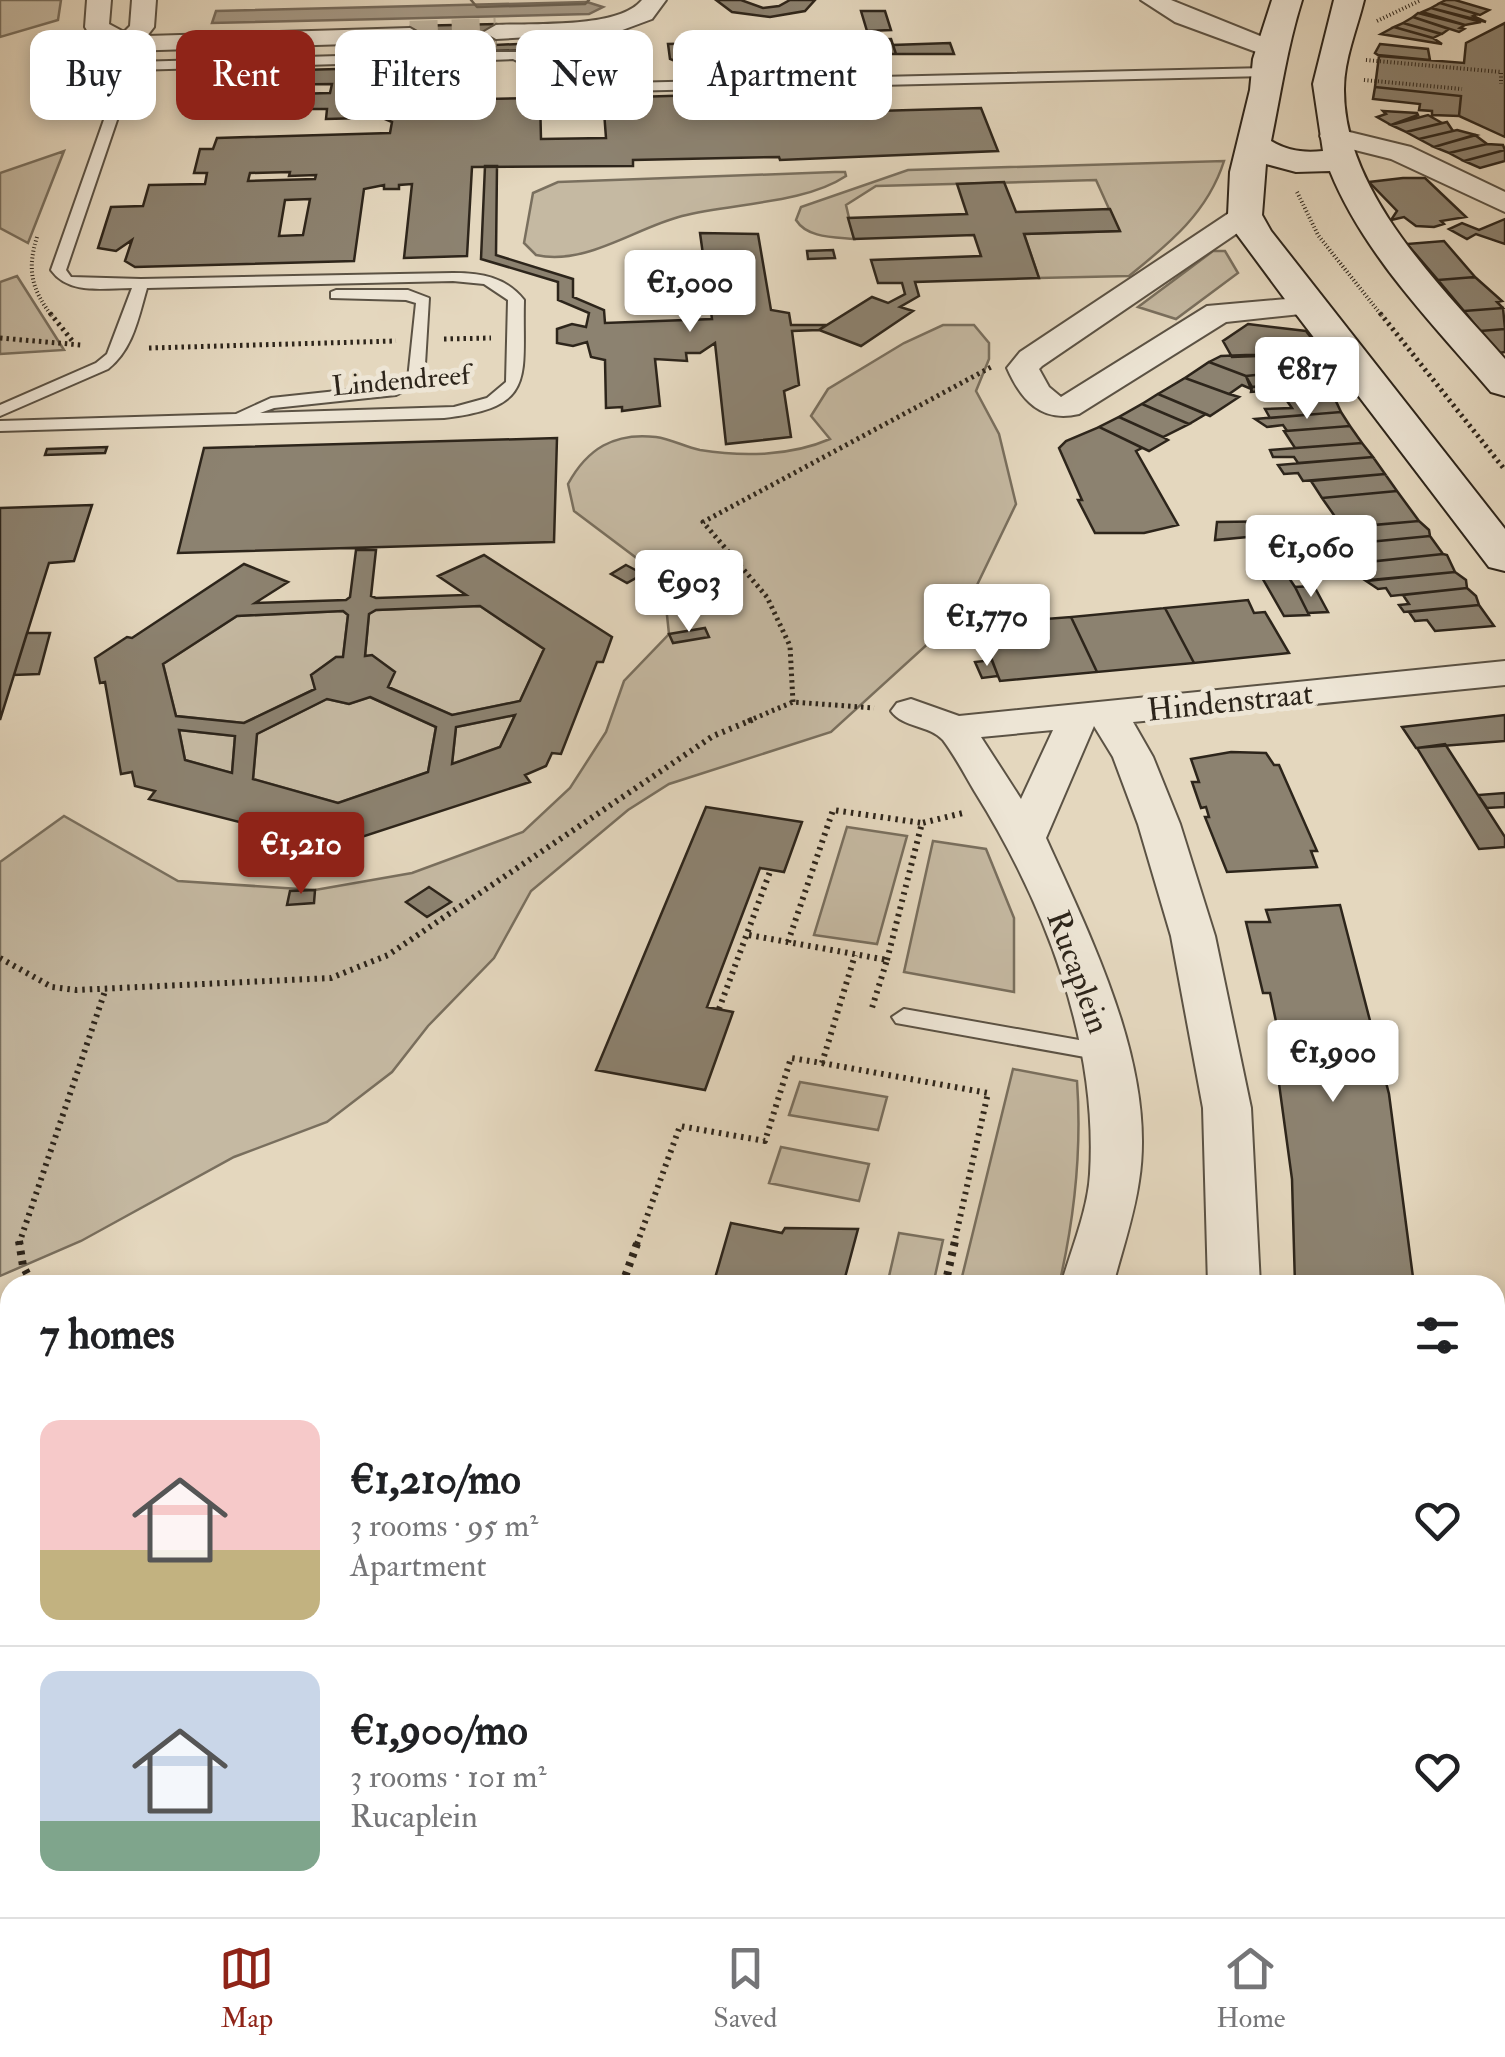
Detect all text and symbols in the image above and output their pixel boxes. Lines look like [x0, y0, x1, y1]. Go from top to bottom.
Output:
chip: Buy [30, 30, 156, 120]
chip: Rent [176, 30, 315, 120]
chip: Filters [335, 30, 496, 120]
chip: New [516, 30, 653, 120]
chip: Apartment [673, 30, 892, 120]
pin: €1,000 [609, 250, 771, 335]
text: €1,000 [647, 262, 733, 302]
pin: €817 [1248, 337, 1366, 422]
text: €817 [1277, 349, 1337, 389]
street label: Lindendreef [330, 357, 475, 404]
pin: €1,060 [1230, 515, 1392, 600]
text: €1,060 [1268, 527, 1354, 567]
pin: €903 [630, 550, 748, 635]
text: €903 [657, 562, 721, 602]
pin: €1,770 [906, 584, 1068, 669]
text: €1,770 [946, 596, 1028, 636]
street label: Hindenstraat [1145, 673, 1315, 731]
pin: €1,210 [220, 812, 382, 897]
text: €1,210 [260, 824, 342, 864]
street label: Rucaplein [1037, 905, 1119, 1039]
pin: €1,900 [1252, 1020, 1414, 1105]
text: €1,900 [1290, 1032, 1376, 1072]
icon: filters [1410, 1308, 1465, 1363]
text: 7 homes [40, 1309, 175, 1361]
text: €1,210/mo [350, 1454, 521, 1506]
icon: home [120, 1460, 240, 1580]
icon: heart [1410, 1493, 1465, 1548]
text: 3 rooms · 95 m² [350, 1506, 538, 1546]
text: Apartment [350, 1546, 487, 1586]
text: €1,900/mo [350, 1705, 528, 1757]
icon: home [120, 1711, 240, 1831]
icon: heart [1410, 1744, 1465, 1799]
text: 3 rooms · 101 m² [350, 1757, 547, 1797]
text: Rucaplein [350, 1797, 478, 1837]
tab: Map [219, 1941, 274, 2036]
tab: Saved [713, 1941, 777, 2036]
tab: Home [1216, 1941, 1286, 2036]

